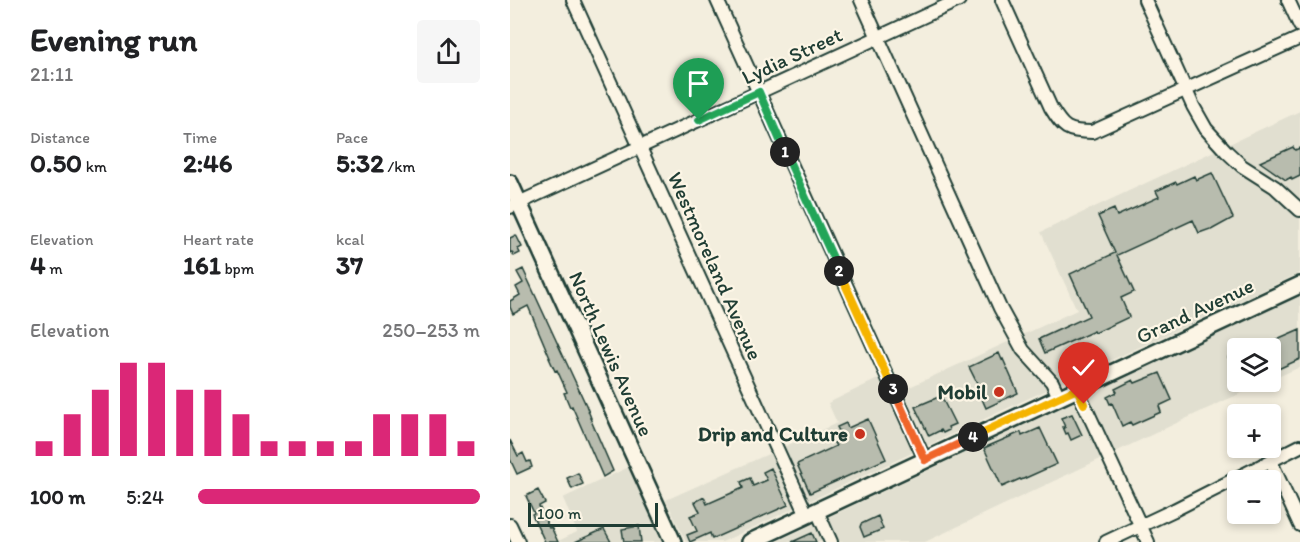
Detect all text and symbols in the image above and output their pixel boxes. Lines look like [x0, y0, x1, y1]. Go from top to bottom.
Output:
text: Evening run [30, 20, 197, 59]
button: share [417, 20, 480, 83]
street label: Lydia Street [738, 21, 846, 90]
pin [673, 58, 724, 120]
text: 21:11 [30, 62, 73, 86]
icon: arrive [682, 67, 715, 100]
text: Distance [30, 128, 90, 147]
text: Time [183, 128, 217, 147]
text: Pace [336, 128, 368, 147]
pin: 1 [770, 137, 800, 167]
text: 1 [781, 142, 789, 161]
text: 0.50 [30, 147, 82, 179]
text: 2:46 [183, 147, 232, 179]
text: 5:32 [336, 147, 384, 179]
text: km [82, 157, 107, 176]
text: /km [384, 157, 415, 176]
street label: Westmoreland Avenue [663, 168, 768, 364]
text: Elevation [30, 230, 94, 249]
text: Heart rate [183, 230, 254, 249]
text: kcal [336, 230, 364, 249]
text: 4 [30, 249, 46, 281]
text: 161 [183, 249, 221, 281]
text: 37 [336, 249, 363, 281]
pin: 2 [824, 256, 854, 286]
text: m [46, 259, 63, 278]
text: bpm [221, 259, 254, 278]
text: 2 [835, 261, 843, 280]
street label: North Lewis Avenue [564, 267, 659, 440]
street label: Grand Avenue [1132, 272, 1258, 349]
text: Elevation [30, 318, 109, 342]
text: 250–253 m [382, 318, 480, 342]
map controls [1227, 338, 1281, 524]
button: layers [1227, 338, 1281, 392]
pin [1058, 342, 1109, 404]
icon: check [1067, 351, 1100, 384]
pin: 3 [878, 374, 908, 404]
text: 3 [889, 379, 897, 398]
place label: Mobil [938, 379, 988, 404]
marker: Mobil [992, 385, 1006, 399]
button: + [1227, 404, 1281, 458]
place label: Drip and Culture [698, 421, 848, 447]
pin: 4 [958, 422, 988, 452]
marker: Drip and Culture [853, 427, 867, 441]
text: 4 [968, 427, 978, 446]
button: − [1227, 470, 1281, 524]
text: 100 m [30, 485, 85, 509]
text: 5:24 [126, 485, 164, 509]
scale bar [528, 500, 658, 528]
text: 100 m [537, 504, 581, 523]

